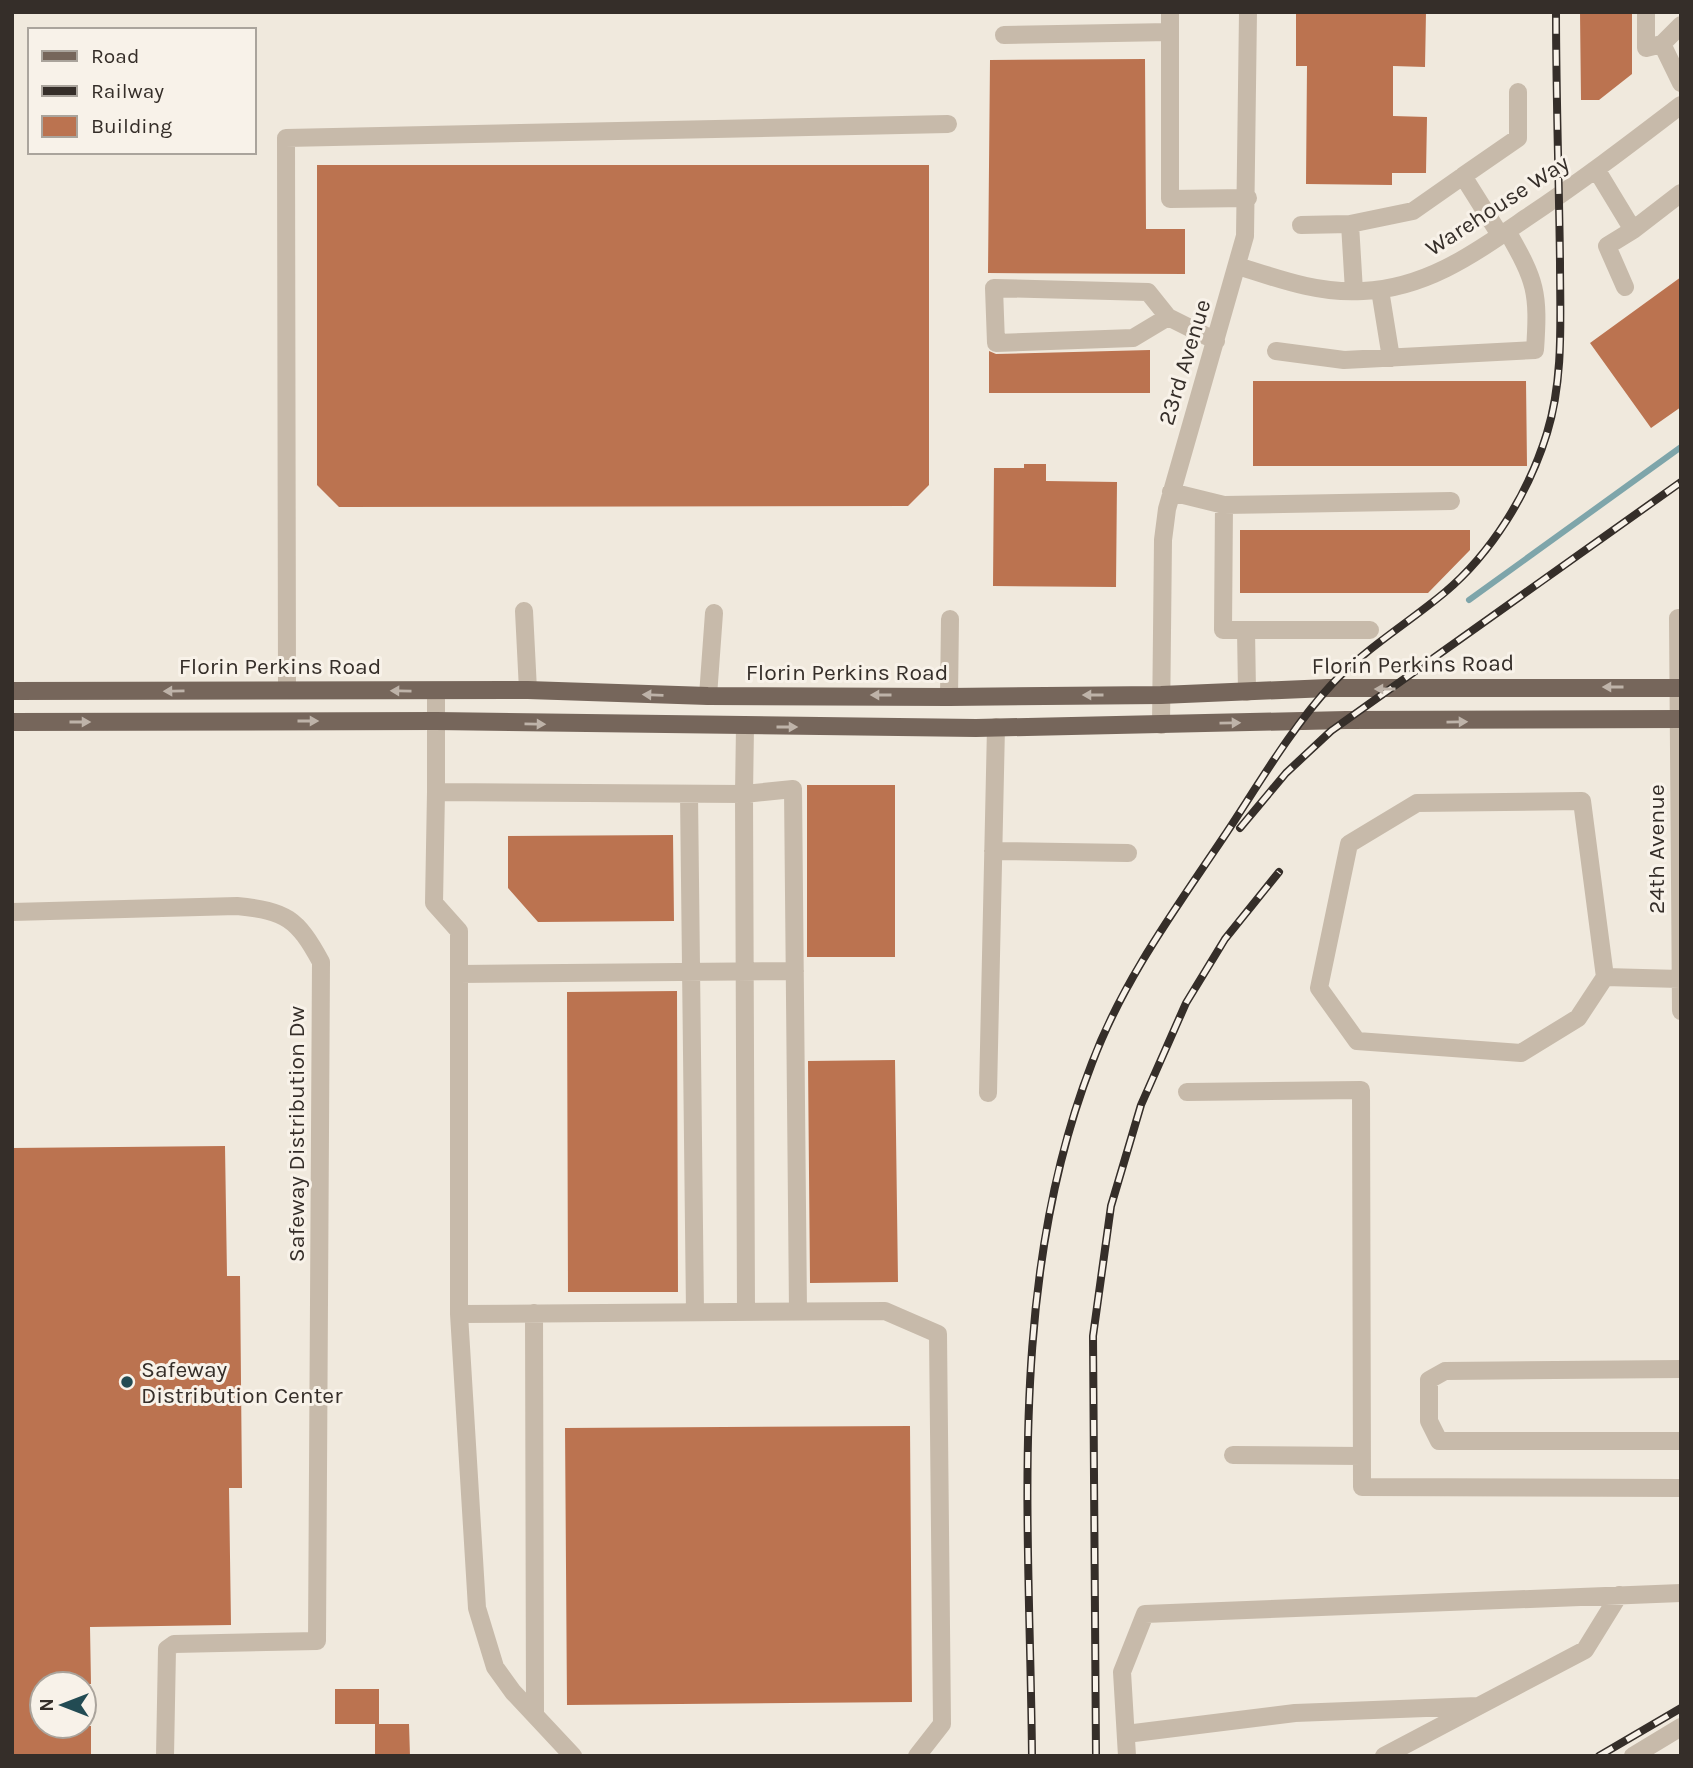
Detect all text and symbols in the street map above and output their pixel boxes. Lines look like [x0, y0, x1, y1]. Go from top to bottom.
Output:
legend [28, 28, 256, 154]
text: Road [91, 44, 139, 68]
text: Railway [91, 79, 164, 103]
text: Building [91, 114, 172, 138]
street label: Warehouse Way [1421, 149, 1574, 262]
street label: 23rd Avenue [1153, 296, 1216, 428]
street label: Florin Perkins Road [1311, 649, 1515, 680]
street label: Florin Perkins Road [179, 653, 381, 680]
street label: Florin Perkins Road [746, 659, 948, 686]
one-way arrow [1601, 681, 1623, 693]
one-way arrow [1374, 683, 1396, 695]
one-way arrow [163, 685, 185, 697]
one-way arrow [390, 685, 412, 697]
one-way arrow [642, 689, 664, 700]
one-way arrow [1082, 689, 1104, 701]
one-way arrow [869, 690, 891, 701]
one-way arrow [297, 715, 319, 727]
one-way arrow [70, 716, 92, 728]
one-way arrow [1446, 716, 1468, 728]
one-way arrow [1219, 717, 1241, 729]
one-way arrow [525, 718, 547, 730]
one-way arrow [777, 721, 799, 733]
street label: 24th Avenue [1643, 784, 1670, 914]
street label: Safeway Distribution Dw [283, 1005, 310, 1262]
place label: Safeway Distribution Center [141, 1356, 343, 1409]
marker: Safeway Distribution Center [119, 1374, 135, 1390]
north arrow [28, 1670, 98, 1740]
text: N [36, 1698, 58, 1712]

